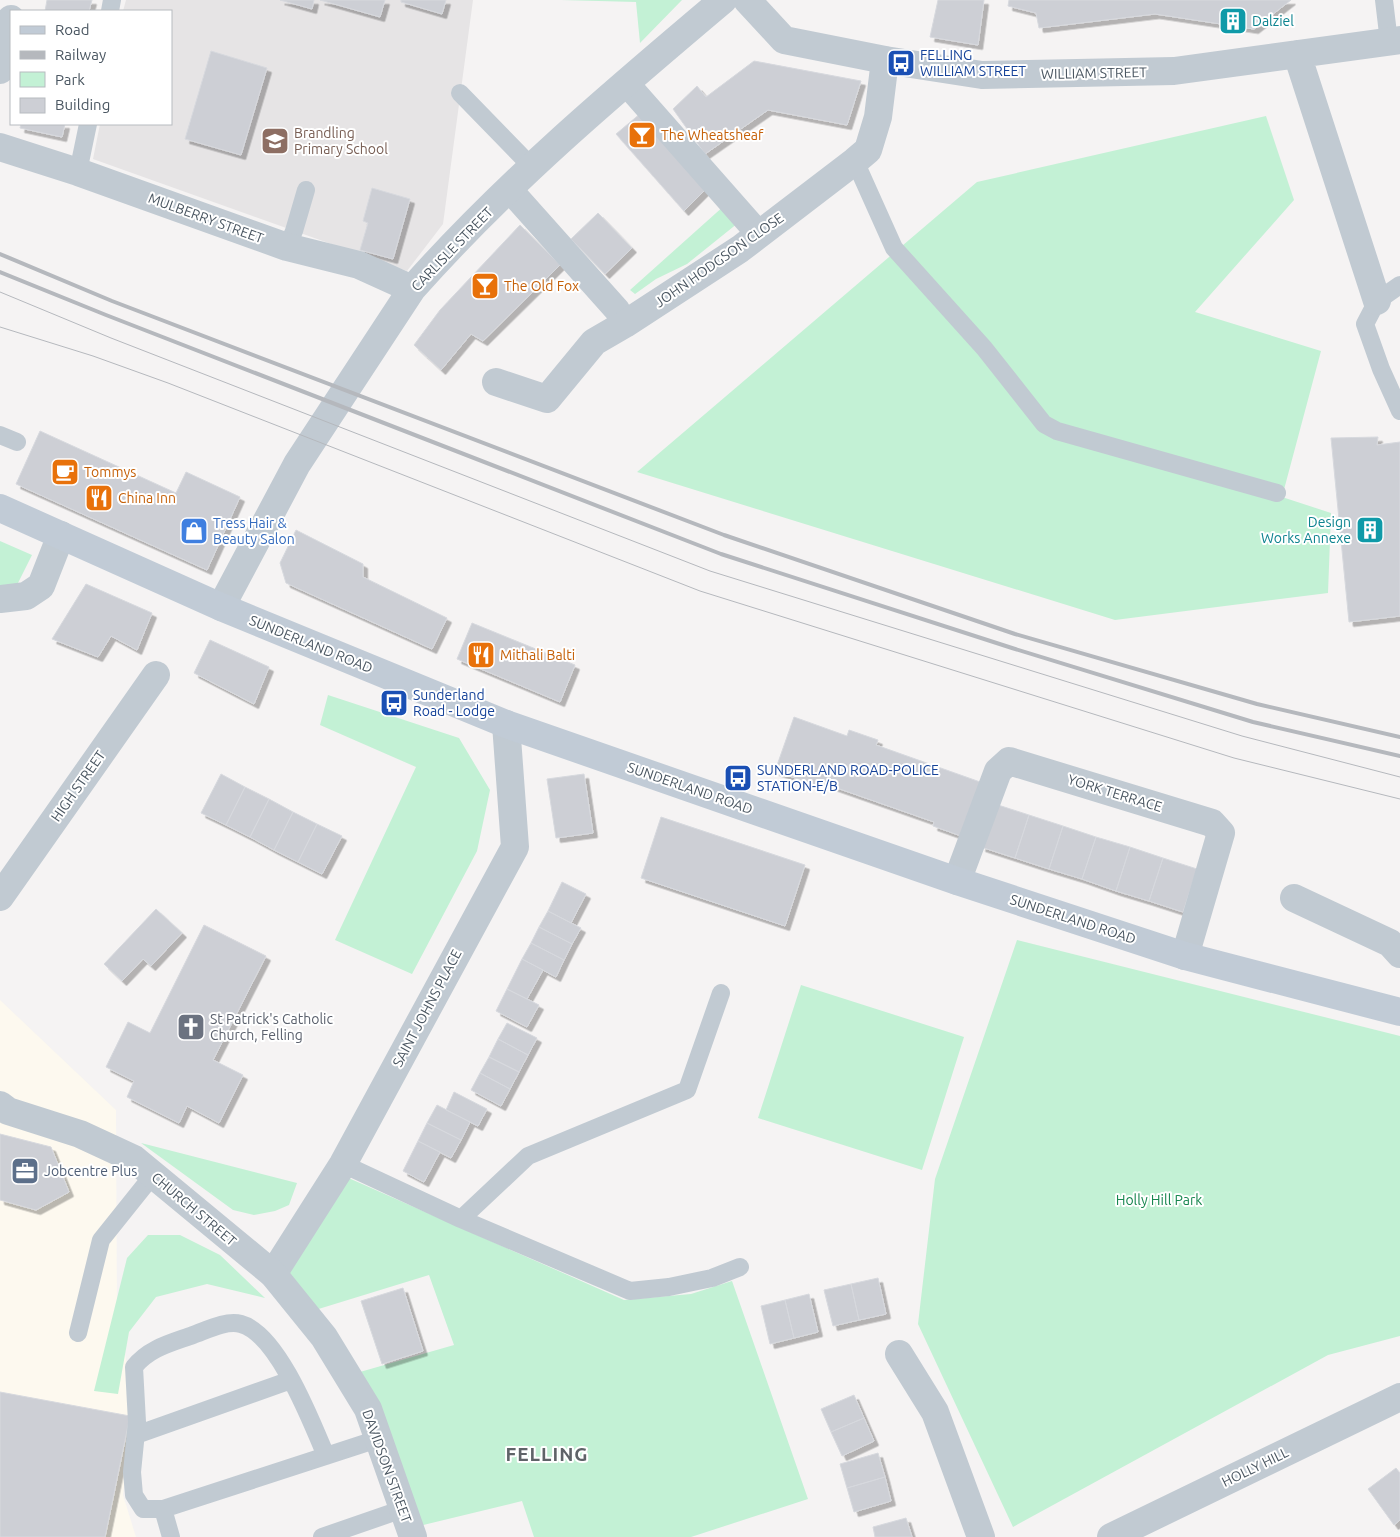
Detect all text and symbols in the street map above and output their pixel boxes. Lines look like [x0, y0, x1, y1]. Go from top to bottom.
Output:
building icon: Dalziel [1218, 6, 1248, 36]
legend [10, 10, 172, 125]
place label: Dalziel [1252, 13, 1294, 29]
text: Road [55, 21, 90, 38]
text: Railway [55, 46, 106, 63]
place label: FELLING WILLIAM STREET [920, 47, 1026, 79]
bus stop icon: FELLING WILLIAM STREET [886, 48, 916, 78]
street label: WILLIAM STREET [1041, 64, 1147, 82]
text: Park [55, 71, 85, 88]
text: Building [55, 96, 110, 113]
bar icon: The Wheatsheaf [627, 120, 657, 150]
place label: Brandling Primary School [294, 125, 388, 157]
school or university icon: Brandling Primary School [260, 126, 290, 156]
place label: The Wheatsheaf [661, 127, 764, 143]
street label: MULBERRY STREET [146, 190, 266, 246]
street label: CARLISLE STREET [408, 204, 496, 294]
street label: JOHN HODGSON CLOSE [652, 209, 786, 310]
bar icon: The Old Fox [470, 271, 500, 301]
place label: The Old Fox [504, 278, 579, 294]
cafe icon: Tommys [50, 457, 80, 487]
place label: Tommys [84, 464, 136, 480]
restaurant icon: China Inn [84, 483, 114, 513]
place label: China Inn [118, 490, 176, 506]
place label: Design Works Annexe [1261, 514, 1351, 546]
place label: Tress Hair & Beauty Salon [213, 515, 295, 547]
building icon: Design Works Annexe [1355, 515, 1385, 545]
shop icon: Tress Hair & Beauty Salon [179, 516, 209, 546]
street label: SUNDERLAND ROAD [247, 612, 375, 676]
restaurant icon: Mithali Balti [466, 640, 496, 670]
place label: Mithali Balti [500, 647, 575, 663]
place label: Sunderland Road - Lodge [413, 687, 495, 719]
bus stop icon: Sunderland Road - Lodge [379, 688, 409, 718]
street label: HIGH STREET [48, 747, 108, 825]
street label: SUNDERLAND ROAD [625, 759, 755, 817]
place label: SUNDERLAND ROAD-POLICE STATION-E/B [757, 762, 939, 794]
bus stop icon: SUNDERLAND ROAD-POLICE STATION-E/B [723, 763, 753, 793]
street label: YORK TERRACE [1066, 771, 1164, 815]
street label: SUNDERLAND ROAD [1008, 891, 1138, 947]
street label: SAINT JOHNS PLACE [389, 947, 465, 1069]
place label: St Patrick's Catholic Church, Felling [210, 1011, 333, 1043]
church icon: St Patrick's Catholic Church, Felling [176, 1012, 206, 1042]
office icon: Jobcentre Plus [10, 1156, 40, 1186]
place label: Jobcentre Plus [44, 1163, 137, 1179]
street label: CHURCH STREET [148, 1169, 240, 1249]
park label: Holly Hill Park [1116, 1192, 1202, 1208]
street label: DAVIDSON STREET [359, 1407, 415, 1525]
district label: FELLING [506, 1443, 588, 1465]
street label: HOLLY HILL [1219, 1444, 1291, 1490]

